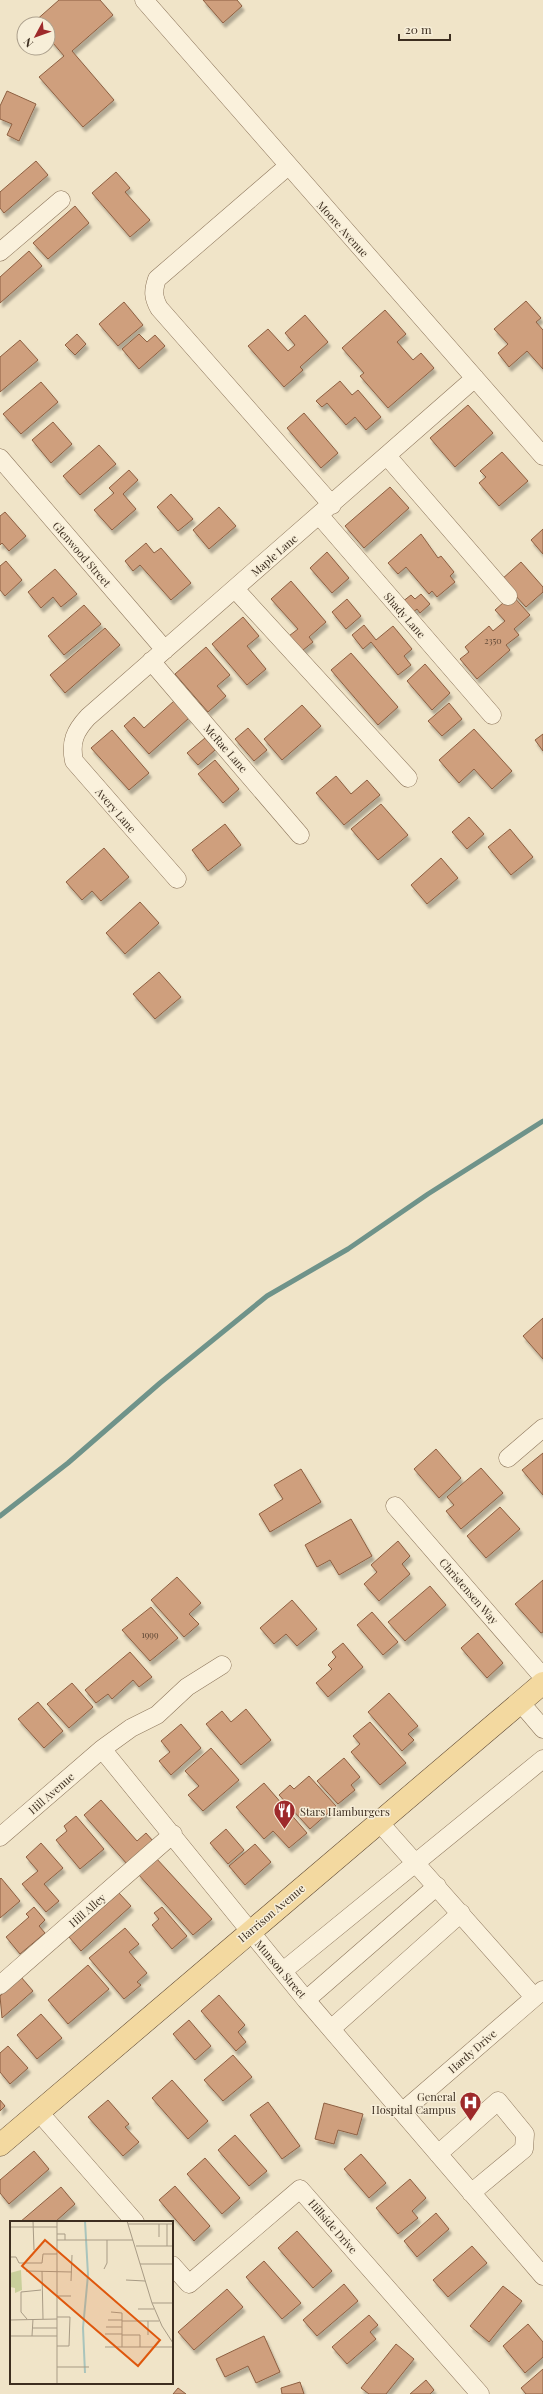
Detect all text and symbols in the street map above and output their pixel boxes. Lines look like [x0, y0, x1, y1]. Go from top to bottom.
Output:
north arrow [16, 16, 56, 56]
scale bar [399, 16, 450, 42]
text: 20 m [405, 21, 432, 37]
text: N [20, 35, 36, 51]
street label: Moore Avenue [314, 198, 372, 260]
street label: Glenwood Street [49, 518, 115, 590]
street label: Maple Lane [248, 530, 301, 579]
street label: Shady Lane [381, 589, 429, 642]
house number: 2350 [484, 634, 502, 646]
street label: McRae Lane [201, 721, 252, 776]
street label: Avery Lane [92, 784, 140, 836]
street label: Christensen Way [436, 1555, 502, 1628]
house number: 1999 [141, 1628, 159, 1640]
street label: Hill Avenue [25, 1769, 78, 1817]
restaurant icon: Stars Hamburgers [272, 1798, 298, 1831]
place label: Stars Hamburgers [300, 1804, 390, 1819]
street label: Harrison Avenue [234, 1880, 308, 1945]
street label: Hill Alley [65, 1890, 109, 1930]
street label: Munson Street [252, 1937, 310, 2002]
street label: Hardy Drive [445, 2025, 500, 2076]
place label: General Hospital Campus [372, 2089, 456, 2117]
hospital icon: General Hospital Campus [458, 2089, 484, 2122]
street label: Hillside Drive [305, 2196, 361, 2257]
inset map [10, 2221, 173, 2384]

